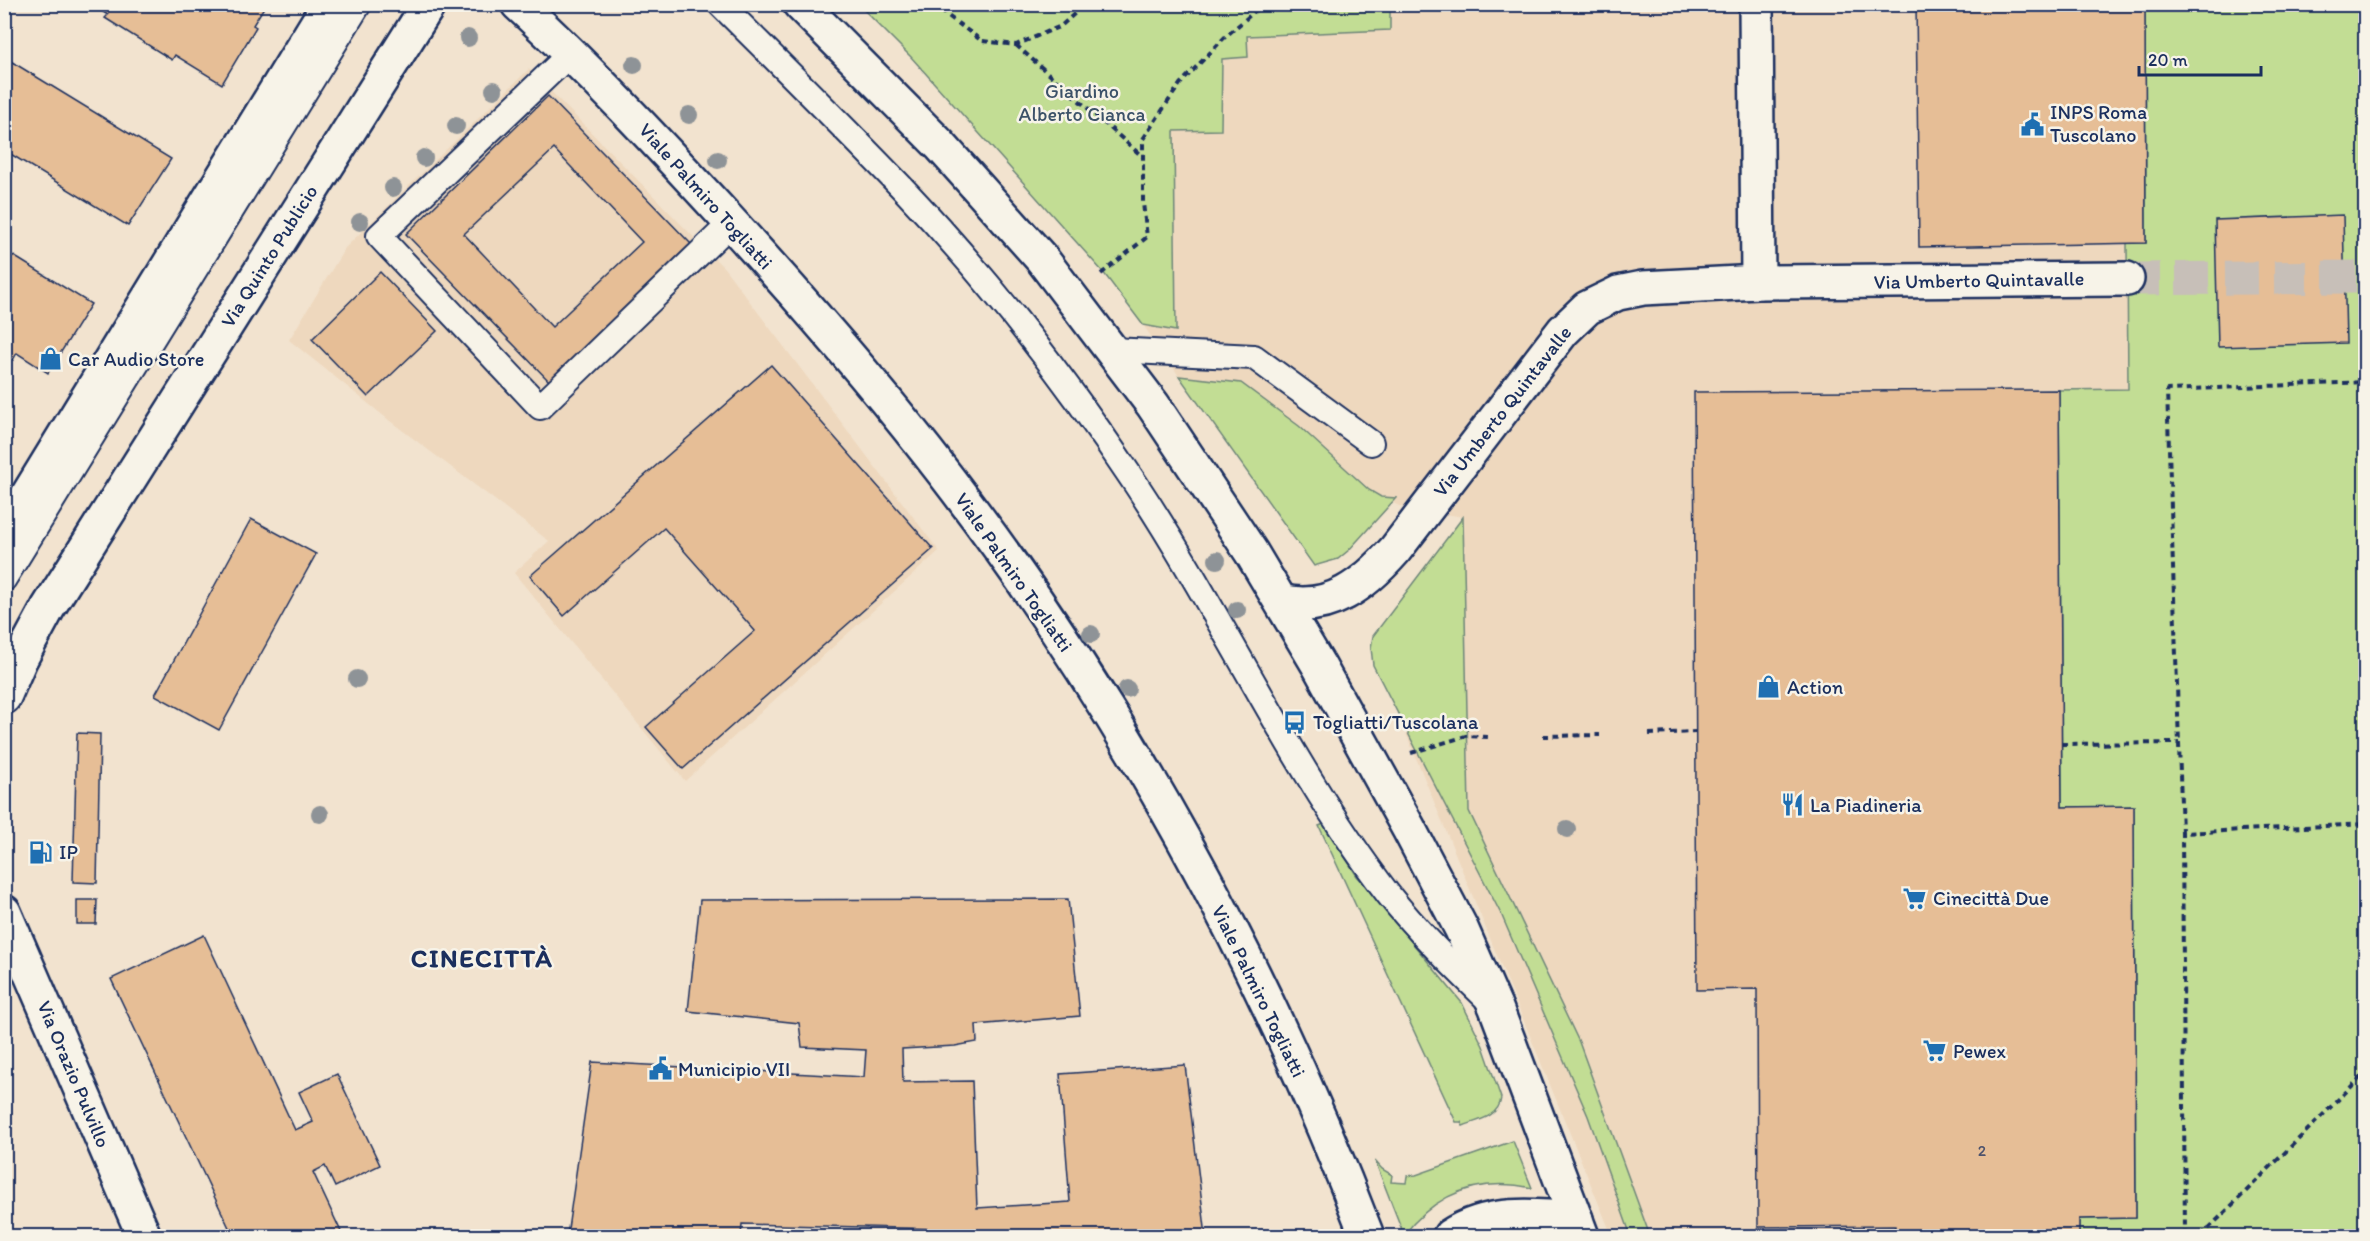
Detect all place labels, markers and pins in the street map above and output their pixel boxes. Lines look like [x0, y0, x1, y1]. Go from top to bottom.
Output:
place label: INPS Roma Tuscolano [2050, 100, 2147, 147]
public building icon: INPS Roma Tuscolano [2019, 111, 2045, 137]
shop icon: Car Audio Store [37, 346, 63, 372]
place label: Car Audio Store [68, 347, 204, 371]
shop icon: Action [1756, 674, 1782, 700]
place label: Action [1787, 675, 1843, 699]
bus stop icon: Togliatti/Tuscolana [1282, 709, 1308, 735]
place label: Togliatti/Tuscolana [1313, 710, 1479, 734]
restaurant icon: La Piadineria [1779, 792, 1805, 818]
place label: La Piadineria [1810, 793, 1922, 817]
fuel station icon: IP [28, 839, 54, 865]
place label: IP [59, 840, 78, 864]
supermarket icon: Cinecittà Due [1902, 885, 1928, 911]
place label: Cinecittà Due [1933, 886, 2049, 910]
supermarket icon: Pewex [1922, 1038, 1948, 1064]
place label: Pewex [1953, 1039, 2006, 1063]
public building icon: Municipio VII [647, 1056, 673, 1082]
place label: Municipio VII [678, 1057, 790, 1081]

